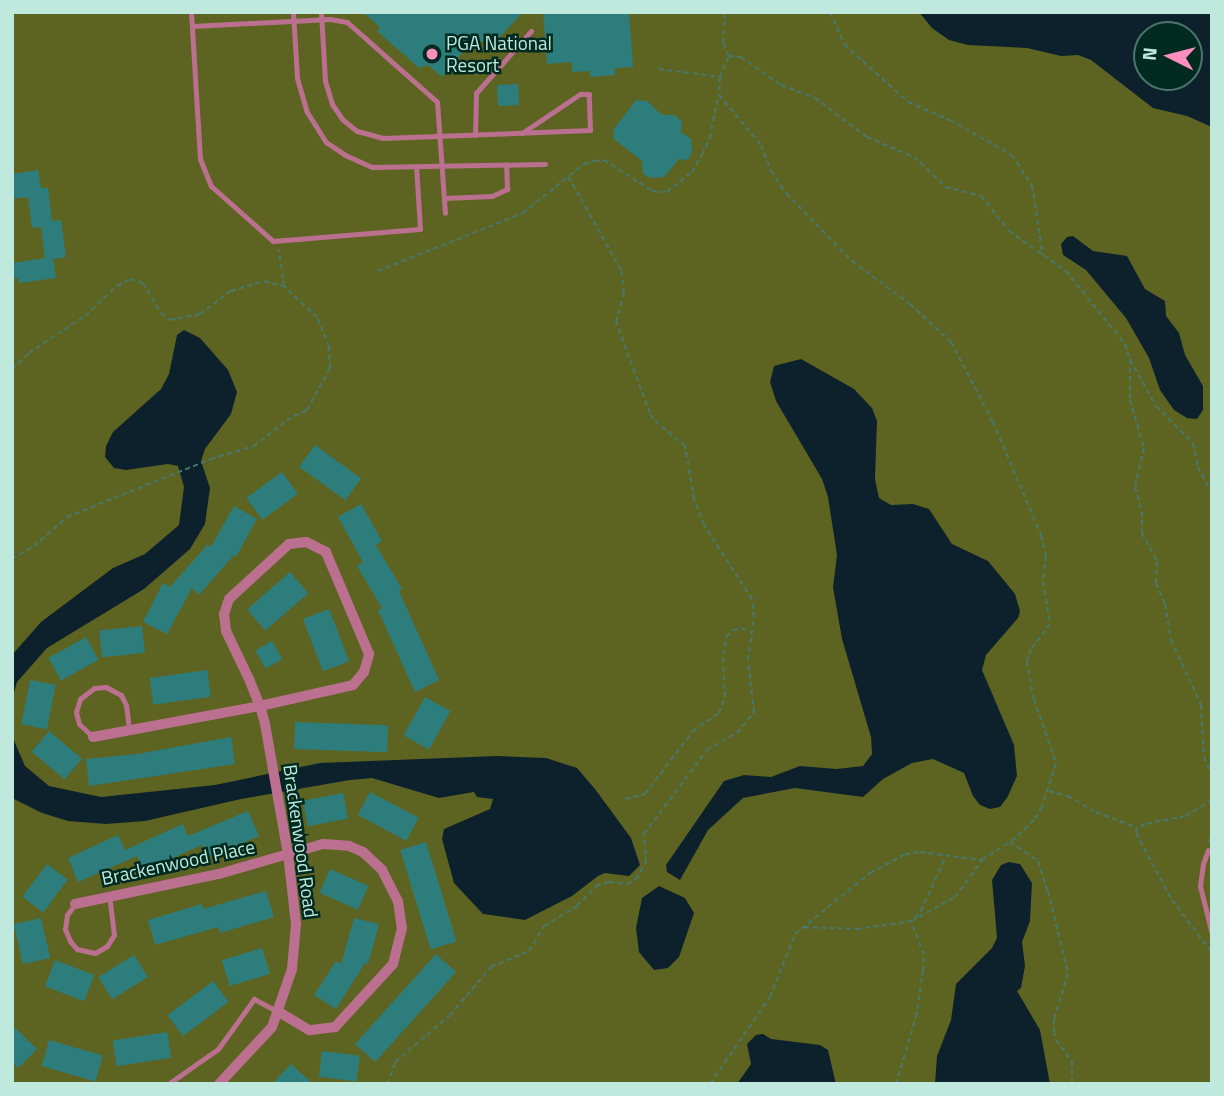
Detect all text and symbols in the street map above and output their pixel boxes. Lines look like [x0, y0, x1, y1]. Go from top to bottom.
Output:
north arrow [1133, 21, 1203, 91]
place label: PGA National Resort [446, 32, 552, 76]
marker: PGA National Resort [424, 46, 440, 62]
text: N [1133, 46, 1164, 62]
street label: Brackenwood Road [279, 763, 323, 919]
street label: Brackenwood Place [99, 835, 257, 889]

